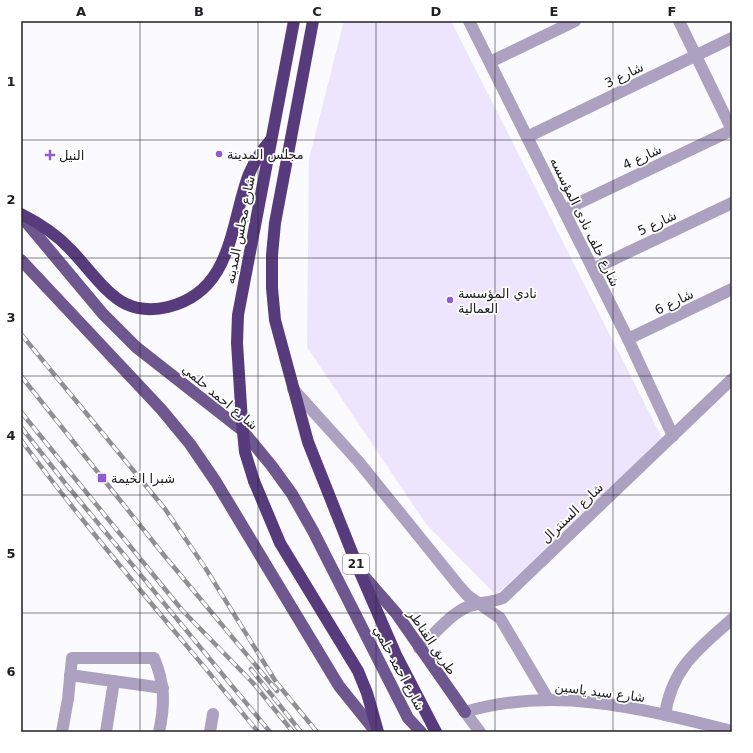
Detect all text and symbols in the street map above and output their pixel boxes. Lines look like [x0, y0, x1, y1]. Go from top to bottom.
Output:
text: A [76, 4, 86, 19]
text: B [194, 4, 204, 19]
text: C [312, 4, 322, 19]
text: D [431, 4, 442, 19]
text: E [550, 4, 558, 19]
text: F [668, 4, 676, 19]
street label: شارع 3 [602, 59, 646, 92]
text: 1 [6, 74, 16, 89]
street label: شارع 4 [620, 141, 664, 173]
place label: مجلس المدينة [227, 147, 304, 163]
place label: النيل [59, 148, 84, 163]
marker: النيل [44, 149, 56, 161]
marker: مجلس المدينة [214, 149, 224, 159]
street label: شارع خلف نادى المؤسسه [546, 155, 623, 289]
street label: شارع مجلس المدينه [222, 175, 259, 286]
text: 2 [6, 192, 16, 207]
street label: شارع 5 [635, 207, 679, 239]
place label: نادي المؤسسة العمالية [458, 286, 537, 316]
street label: شارع 6 [652, 286, 696, 319]
marker: نادي المؤسسة العمالية [445, 295, 455, 305]
text: 3 [6, 310, 16, 325]
street label: شارع احمد حلمي [179, 361, 261, 434]
text: 4 [6, 428, 16, 443]
place label: شبرا الخيمة [111, 471, 175, 487]
marker: شبرا الخيمة [96, 472, 108, 484]
street label: شارع السنترال [538, 480, 607, 547]
text: 5 [6, 546, 16, 561]
road number: 21 [343, 554, 369, 574]
street label: طريق القناطر [403, 606, 459, 678]
street label: شارع احمد حلمي [369, 623, 428, 713]
text: 6 [6, 664, 16, 679]
street label: شارع سيد ياسين [554, 679, 646, 706]

